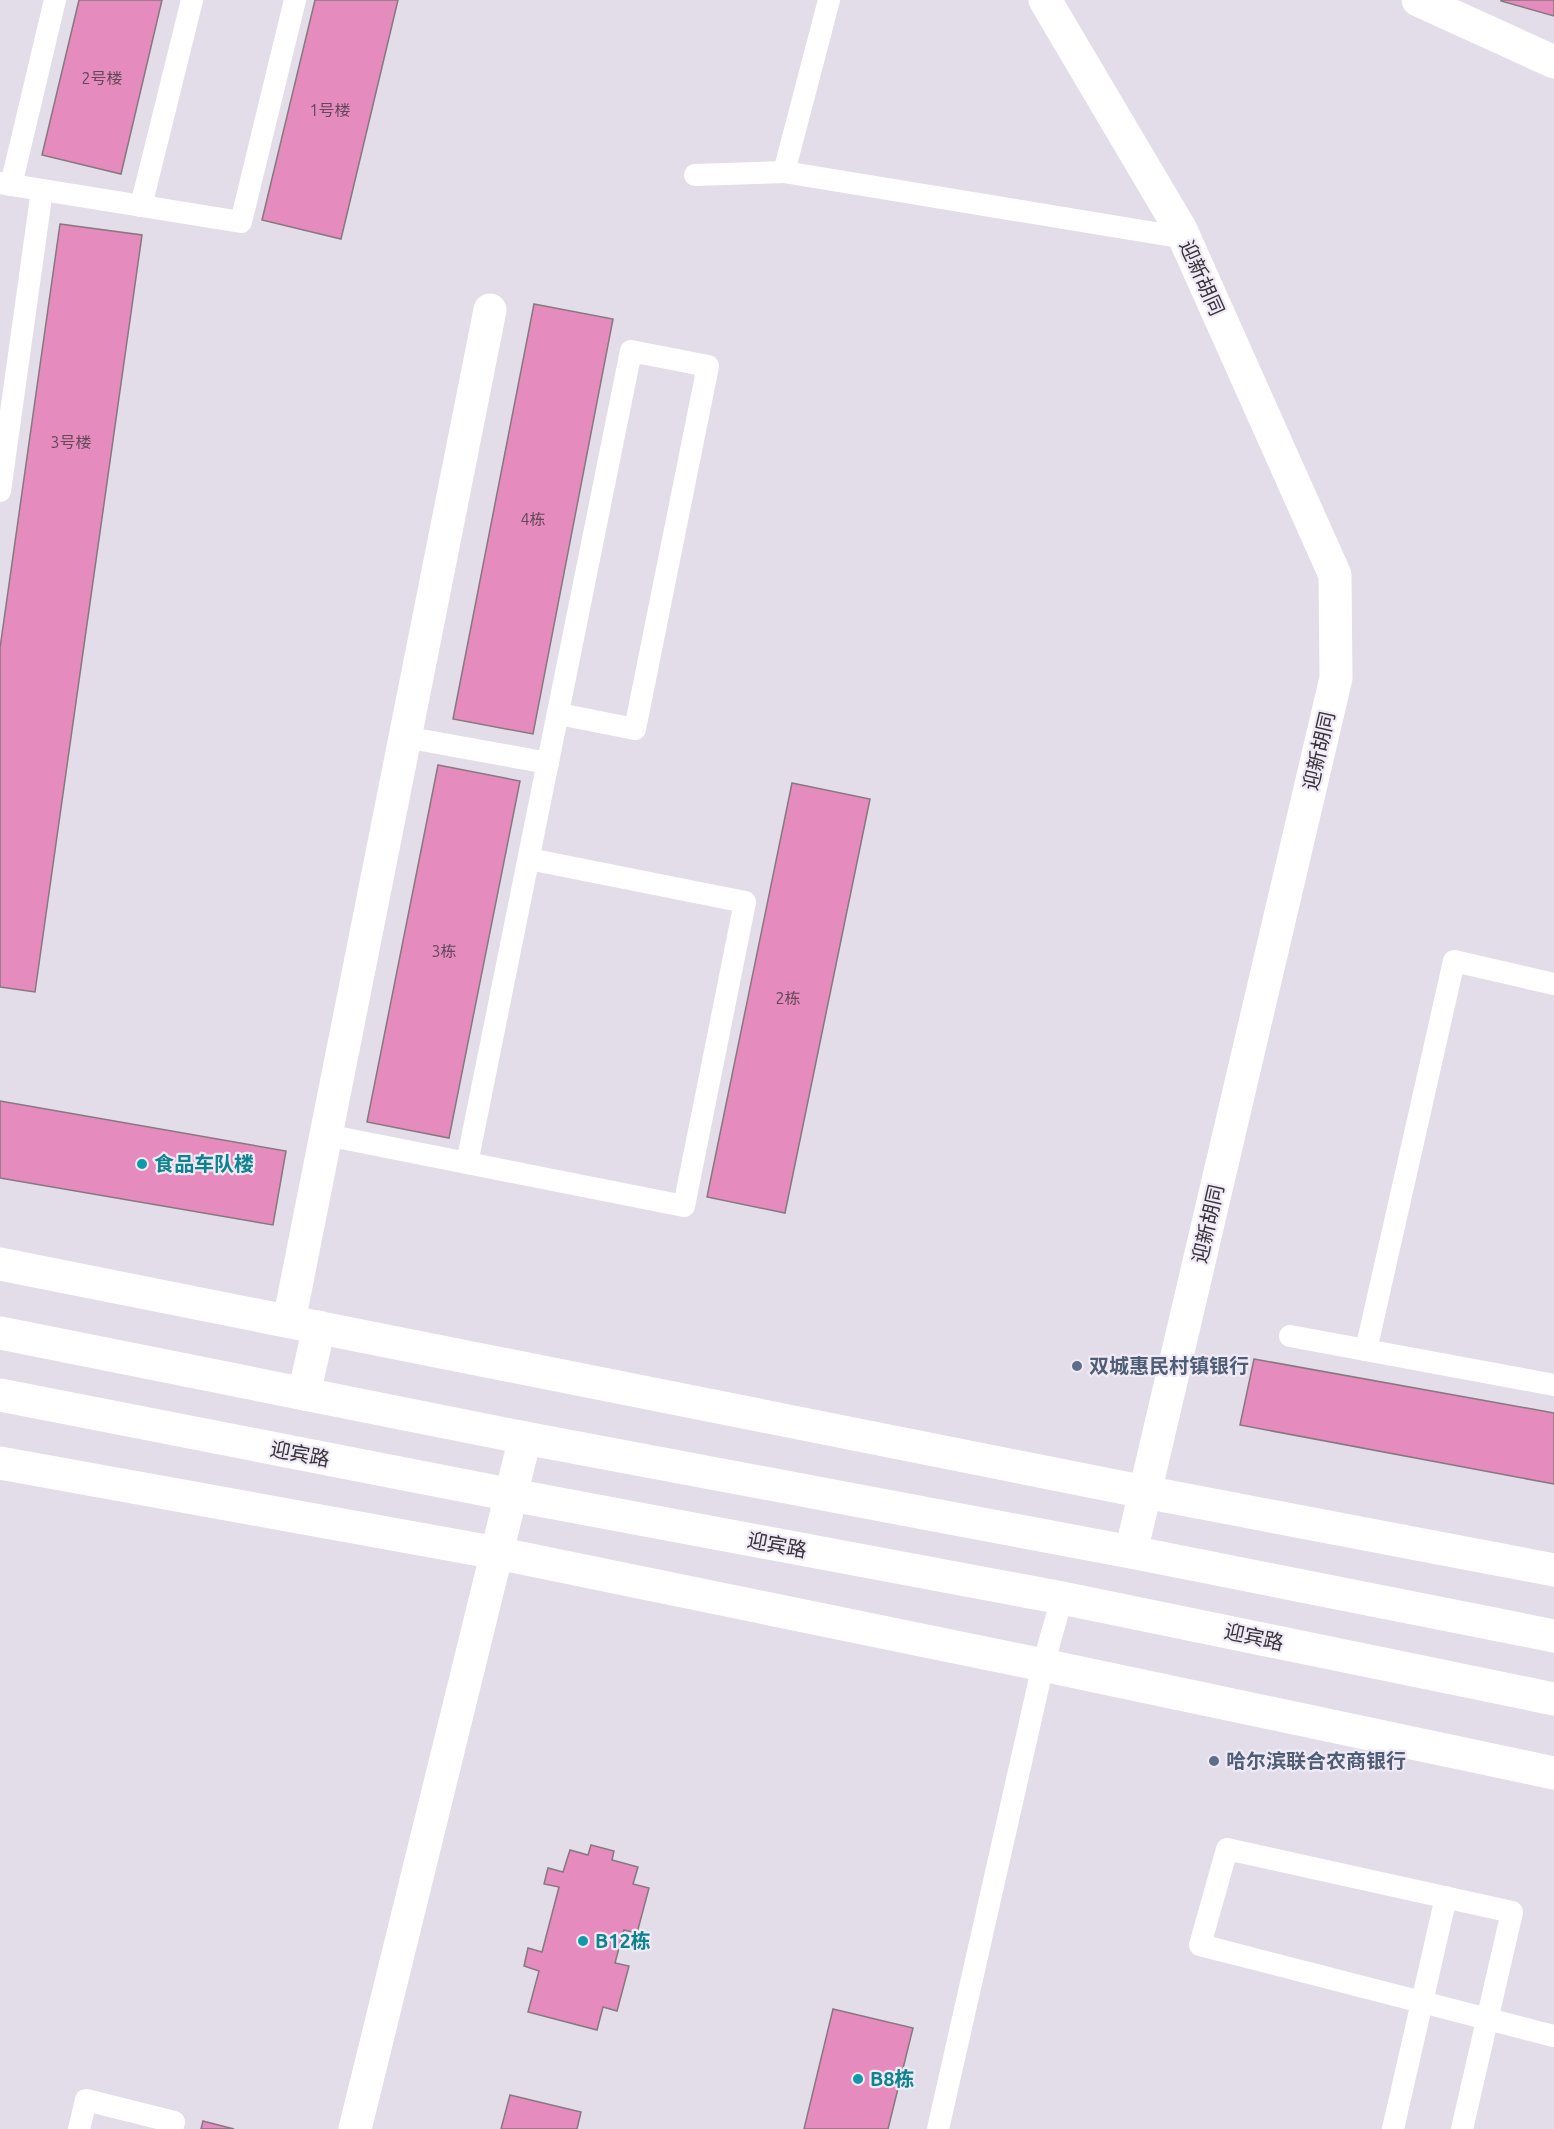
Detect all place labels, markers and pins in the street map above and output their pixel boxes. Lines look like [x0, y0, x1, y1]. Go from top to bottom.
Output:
place label: 食品车队楼 [154, 1152, 254, 1175]
marker: 食品车队楼 [135, 1157, 149, 1171]
place label: 双城惠民村镇银行 [1089, 1354, 1249, 1377]
marker: 双城惠民村镇银行 [1070, 1359, 1084, 1373]
place label: 哈尔滨联合农商银行 [1226, 1749, 1406, 1772]
marker: 哈尔滨联合农商银行 [1207, 1754, 1221, 1768]
place label: B12栋 [595, 1929, 651, 1952]
marker: B12栋 [576, 1934, 590, 1948]
place label: B8栋 [870, 2067, 915, 2090]
marker: B8栋 [851, 2072, 865, 2086]

